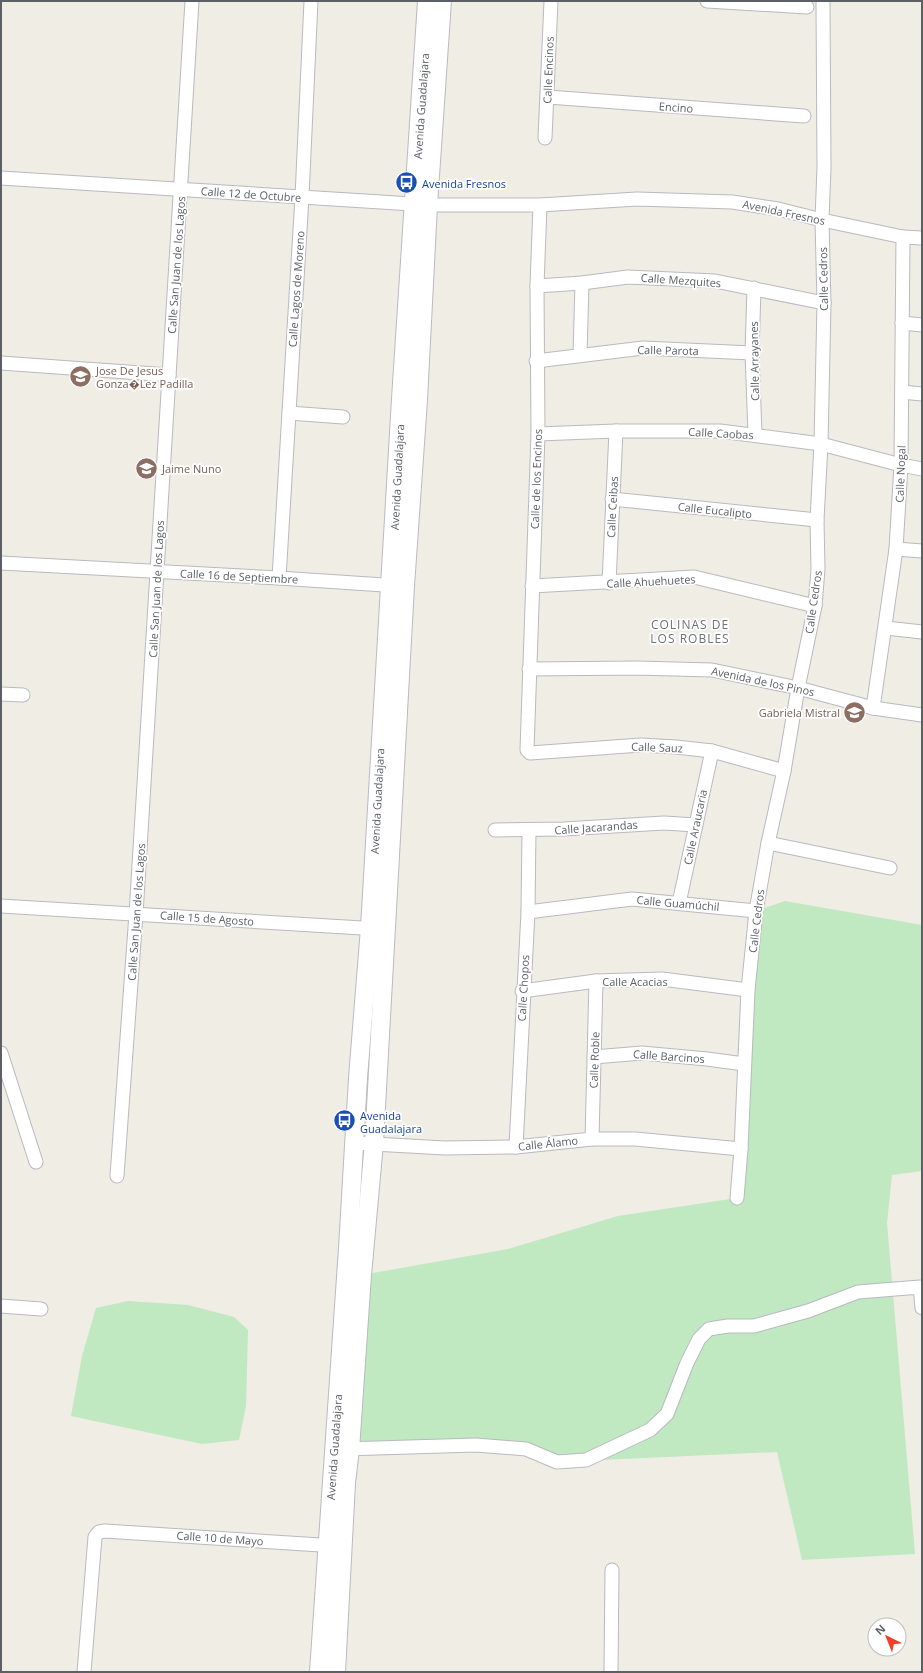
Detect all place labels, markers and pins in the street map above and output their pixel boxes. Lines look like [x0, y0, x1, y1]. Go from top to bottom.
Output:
bus stop icon: Avenida Fresnos [394, 170, 420, 196]
place label: Avenida Fresnos [422, 176, 506, 191]
school or university icon: Jose De Jesus Gonza�Lez Padilla [67, 363, 93, 389]
place label: Jose De Jesus Gonza�Lez Padilla [95, 363, 193, 391]
school or university icon: Jaime Nuno [134, 455, 160, 481]
place label: Jaime Nuno [161, 461, 222, 476]
school or university icon: Gabriela Mistral [842, 699, 868, 725]
place label: Gabriela Mistral [759, 705, 840, 720]
bus stop icon: Avenida Guadalajara [331, 1108, 357, 1134]
place label: Avenida Guadalajara [360, 1108, 422, 1136]

